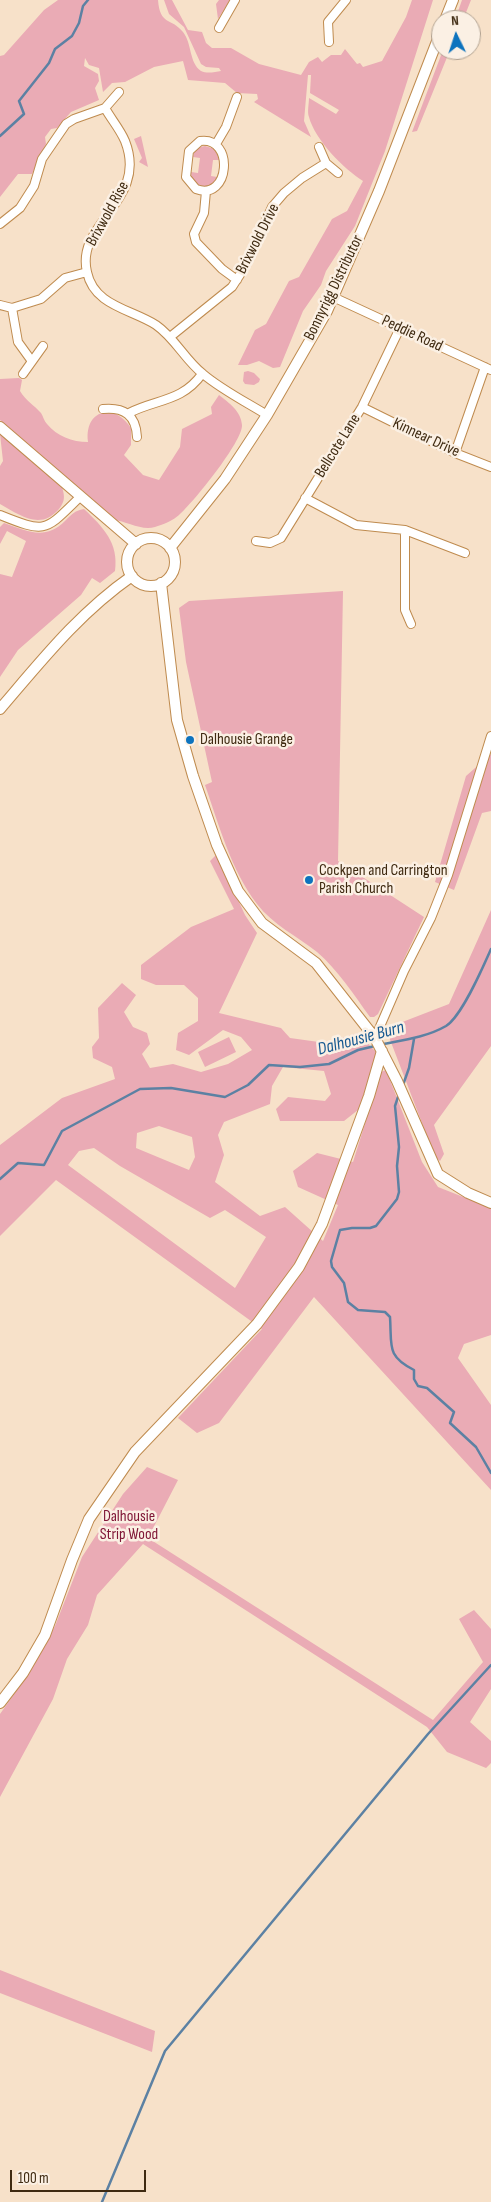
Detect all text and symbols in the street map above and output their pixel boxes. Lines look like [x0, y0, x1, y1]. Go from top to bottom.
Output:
north arrow [431, 10, 481, 60]
text: N [451, 12, 459, 29]
street label: Brixwold Rise [82, 178, 134, 250]
street label: Brixwold Drive [232, 201, 284, 277]
street label: Bonnyrigg Distributor [300, 232, 368, 344]
street label: Peddie Road [378, 312, 446, 356]
street label: Bellcote Lane [311, 411, 365, 481]
street label: Kinnear Drive [389, 414, 463, 462]
place label: Dalhousie Grange [200, 730, 293, 750]
marker: Dalhousie Grange [184, 734, 196, 746]
place label: Cockpen and Carrington Parish Church [319, 861, 448, 899]
marker: Cockpen and Carrington Parish Church [303, 874, 315, 886]
water label: Dalhousie Burn [315, 1017, 407, 1061]
park label: Dalhousie Strip Wood [100, 1507, 158, 1545]
scale bar [12, 2160, 149, 2192]
text: 100 m [18, 2169, 49, 2188]

